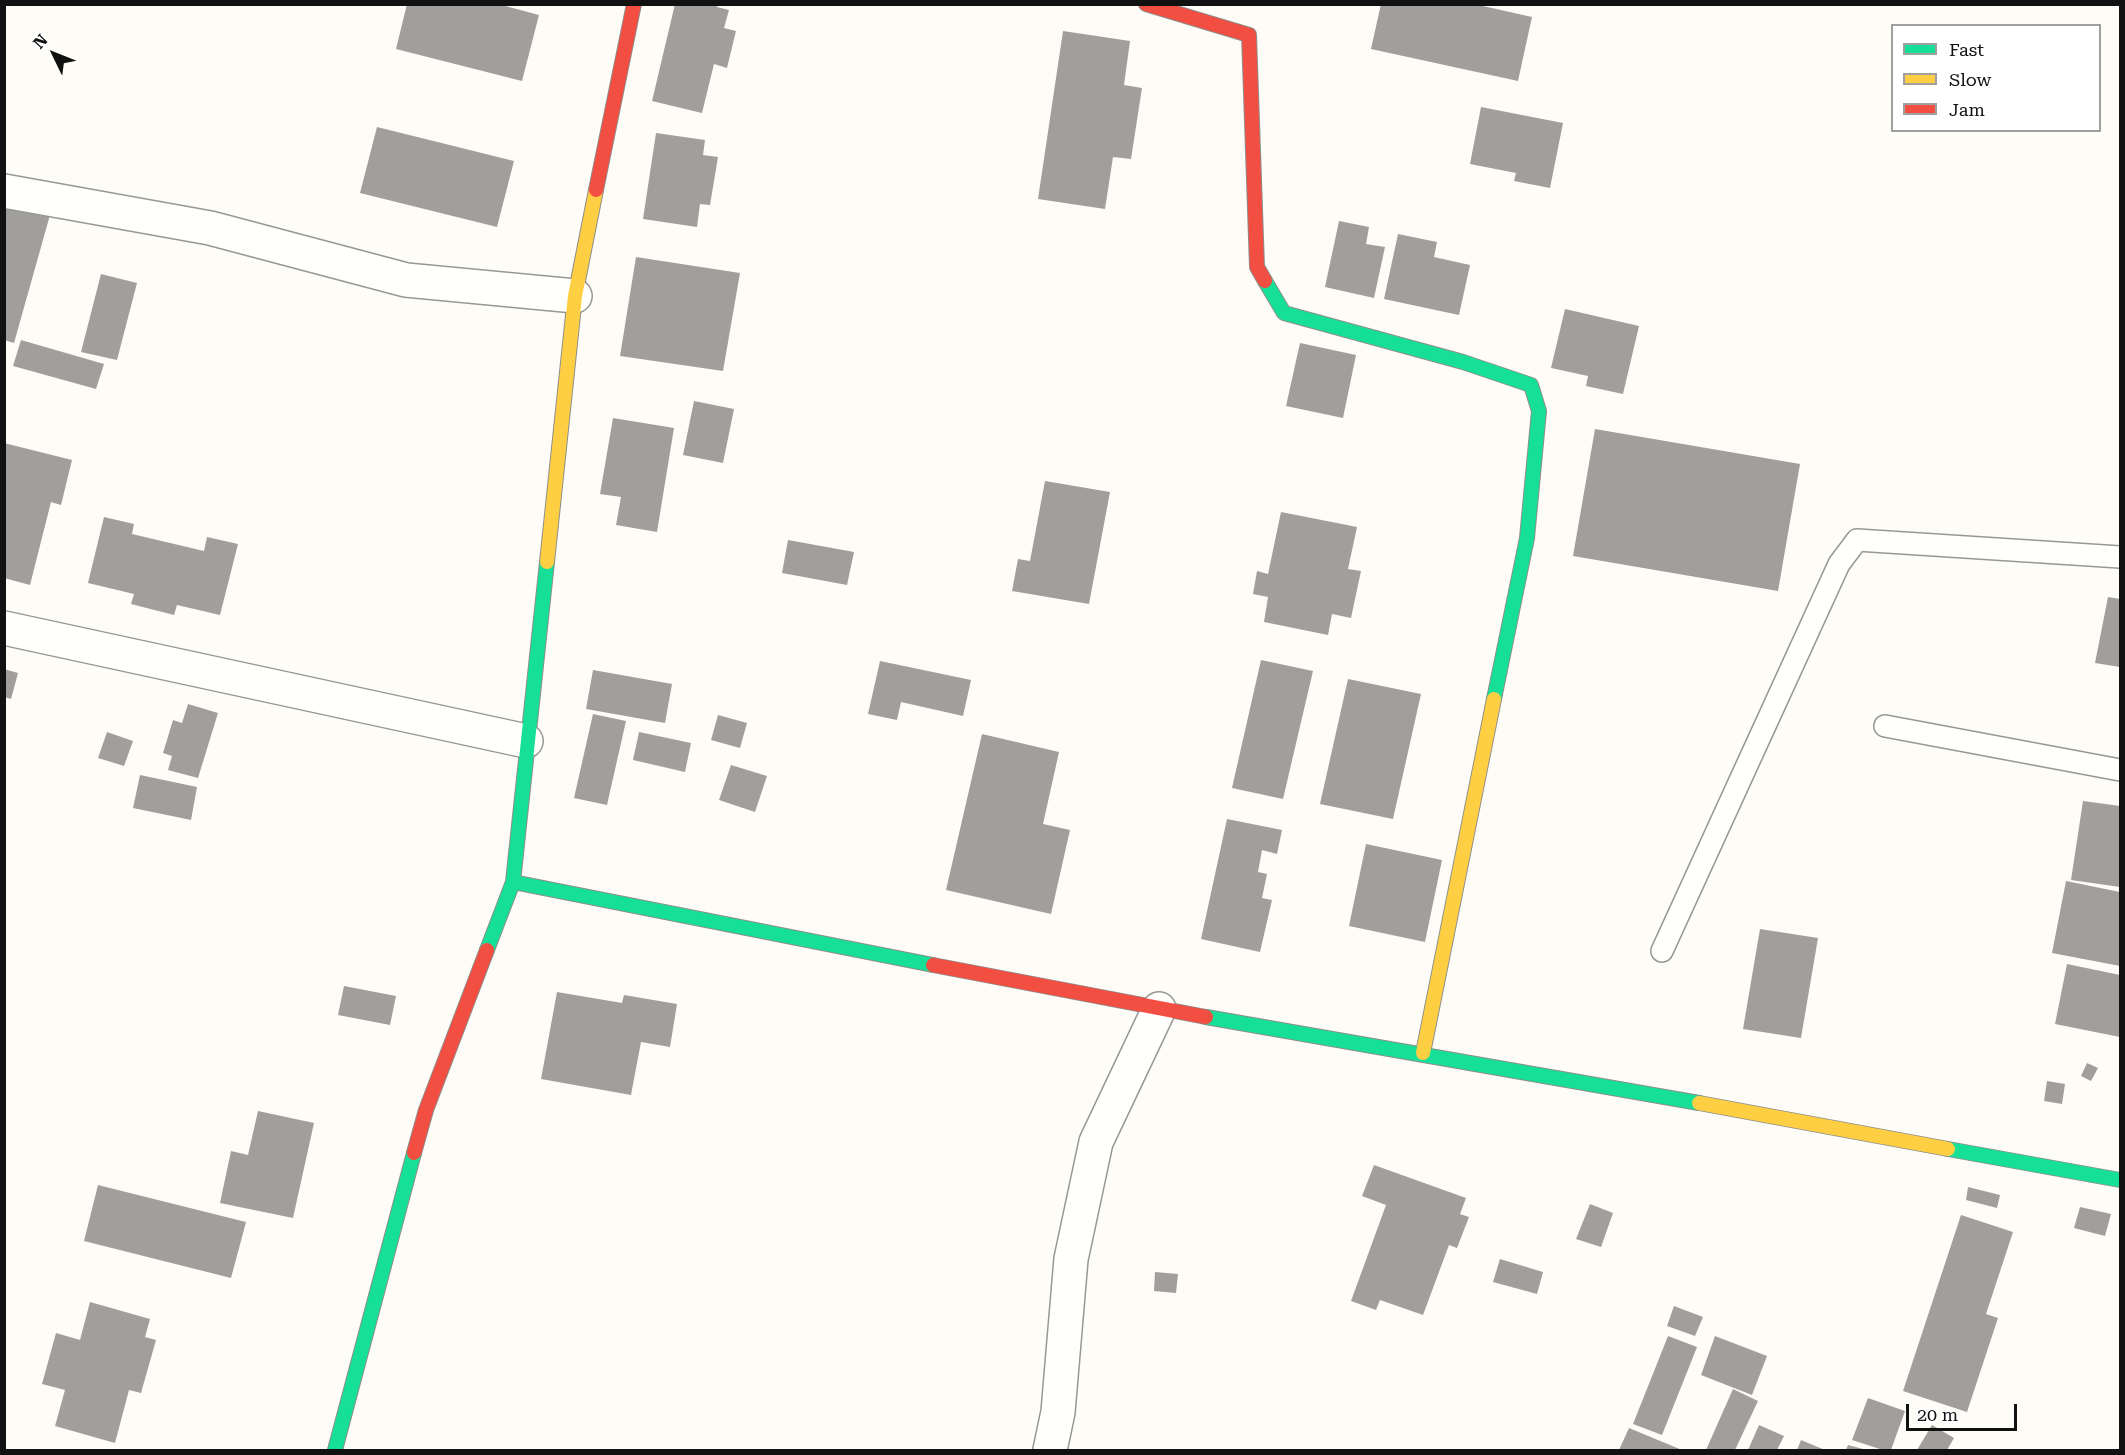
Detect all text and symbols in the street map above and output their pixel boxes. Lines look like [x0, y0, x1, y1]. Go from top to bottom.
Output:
north arrow [24, 24, 84, 84]
legend [1891, 24, 2101, 132]
text: N [29, 30, 52, 52]
text: Fast [1949, 39, 1984, 60]
text: Slow [1949, 69, 1991, 90]
text: Jam [1949, 99, 1985, 120]
scale bar [1909, 1392, 2020, 1430]
text: 20 m [1917, 1404, 1958, 1425]

